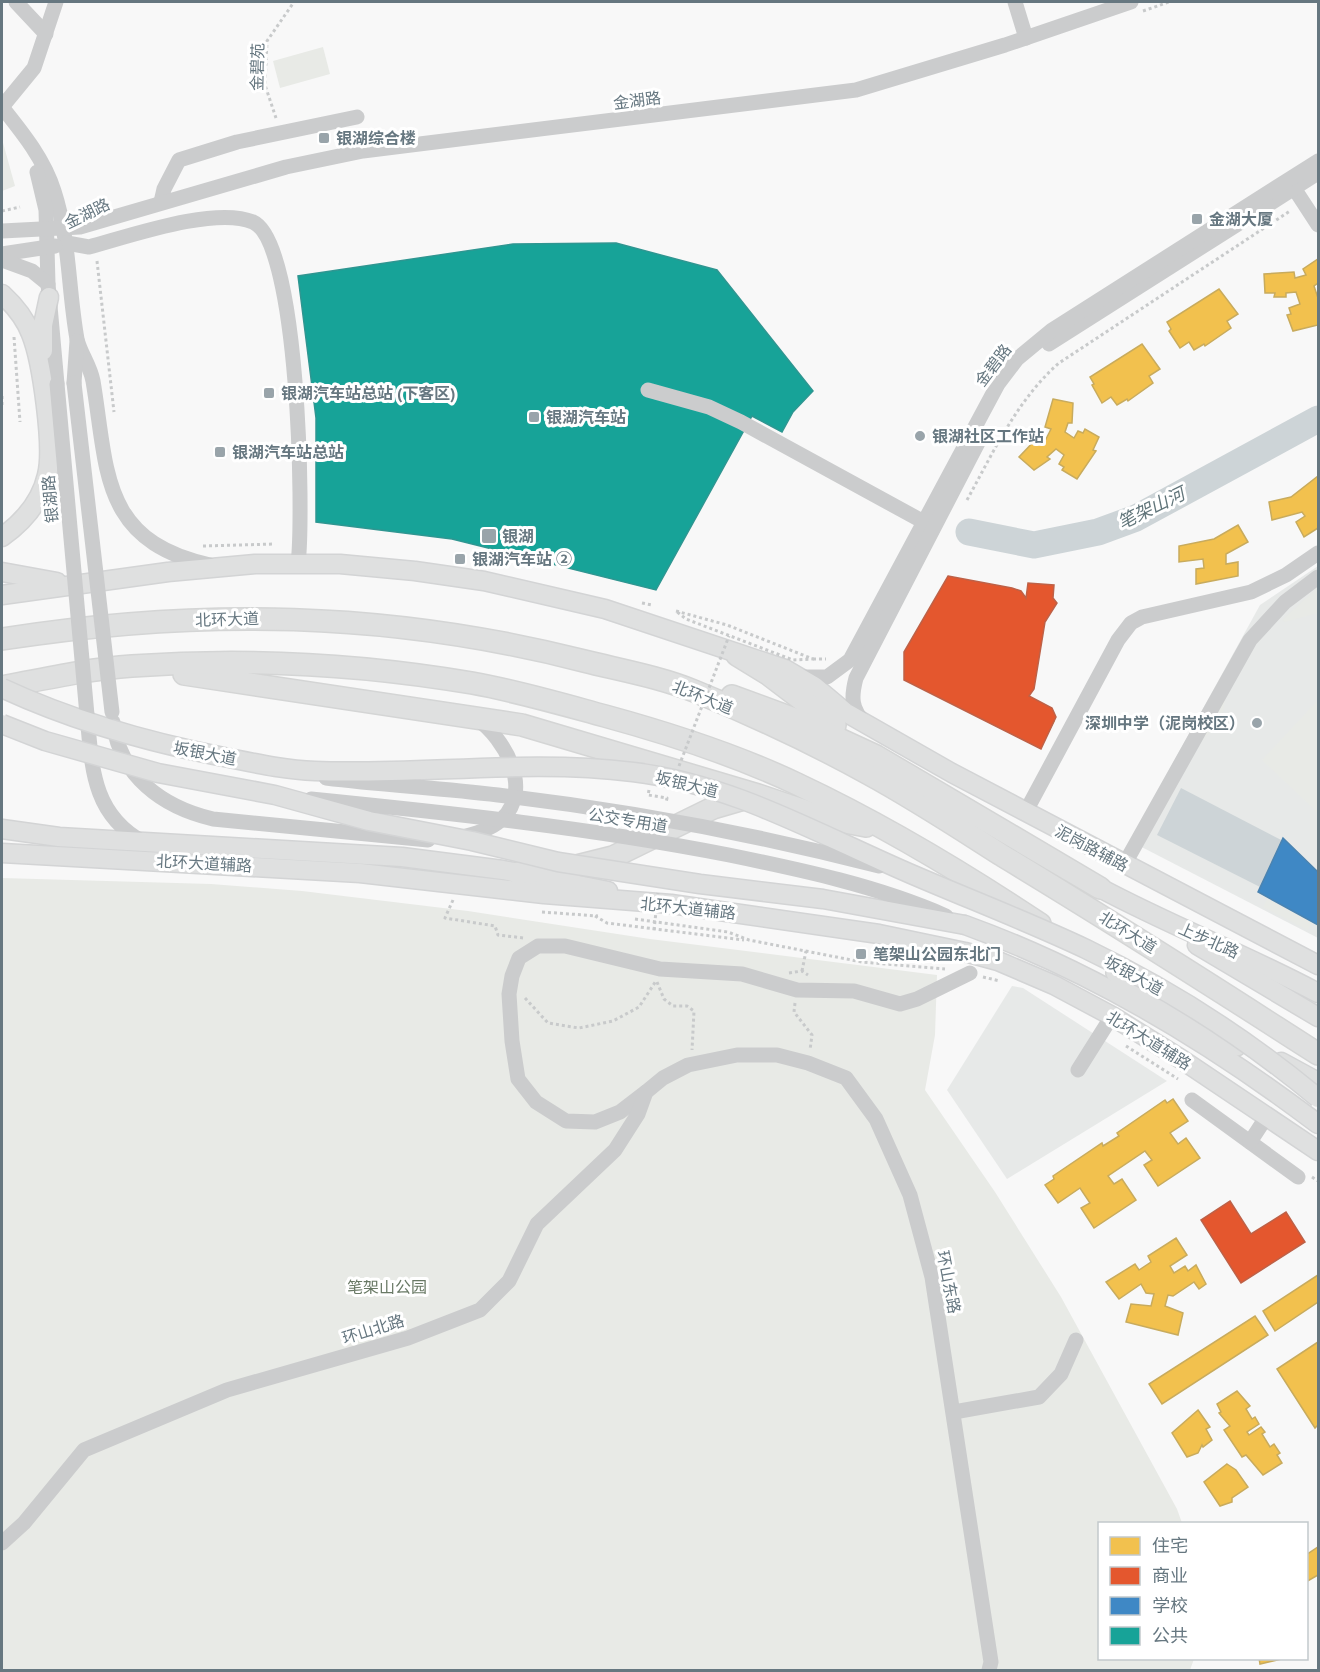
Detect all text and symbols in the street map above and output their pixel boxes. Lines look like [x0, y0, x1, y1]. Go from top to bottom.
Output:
street label: 金碧苑 [247, 43, 267, 91]
street label: 金湖路 [612, 87, 662, 113]
place label: 银湖综合楼 [336, 128, 416, 148]
marker: 银湖综合楼 [317, 131, 331, 145]
street label: 金湖路 [61, 193, 113, 233]
place label: 金湖大厦 [1209, 209, 1273, 229]
marker: 金湖大厦 [1190, 212, 1204, 226]
street label: 金碧路 [971, 340, 1015, 390]
place label: 银湖汽车站总站 (下客区) [281, 383, 456, 403]
marker: 银湖汽车站总站 (下客区) [262, 386, 276, 400]
place label: 银湖汽车站 [546, 407, 626, 427]
marker: 银湖汽车站 [527, 410, 541, 424]
place label: 银湖社区工作站 [932, 426, 1044, 446]
marker: 银湖社区工作站 [913, 429, 927, 443]
place label: 银湖汽车站总站 [232, 442, 344, 462]
marker: 银湖汽车站总站 [213, 445, 227, 459]
street label: 银湖路 [38, 474, 62, 524]
water label: 笔架山河 [1114, 481, 1191, 534]
place label: 银湖 [502, 526, 534, 546]
marker: 银湖 [480, 527, 498, 545]
place label: 银湖汽车站 ② [472, 549, 572, 569]
marker: 银湖汽车站 ② [453, 552, 467, 566]
street label: 北环大道 [195, 608, 259, 630]
street label: 北环大道 [670, 676, 736, 718]
place label: 深圳中学（泥岗校区） [1085, 713, 1245, 733]
marker: 深圳中学（泥岗校区） [1250, 716, 1264, 730]
street label: 坂银大道 [172, 737, 238, 769]
street label: 坂银大道 [654, 767, 720, 801]
street label: 公交专用道 [587, 804, 669, 836]
street label: 泥岗路辅路 [1052, 820, 1132, 876]
street label: 北环大道辅路 [156, 851, 252, 875]
street label: 北环大道辅路 [639, 893, 737, 923]
street label: 北环大道 [1096, 907, 1160, 957]
street label: 上步北路 [1176, 918, 1242, 962]
place label: 笔架山公园东北门 [873, 944, 1001, 964]
marker: 笔架山公园东北门 [854, 947, 868, 961]
street label: 坂银大道 [1101, 951, 1167, 999]
street label: 北环大道辅路 [1103, 1006, 1195, 1074]
street label: 环山东路 [933, 1249, 965, 1315]
park label: 笔架山公园 [347, 1277, 427, 1297]
street label: 环山北路 [339, 1310, 407, 1348]
legend [1098, 1522, 1308, 1660]
text: 住宅 [1152, 1534, 1188, 1557]
text: 商业 [1152, 1564, 1188, 1587]
text: 学校 [1152, 1594, 1188, 1617]
text: 公共 [1152, 1624, 1188, 1647]

